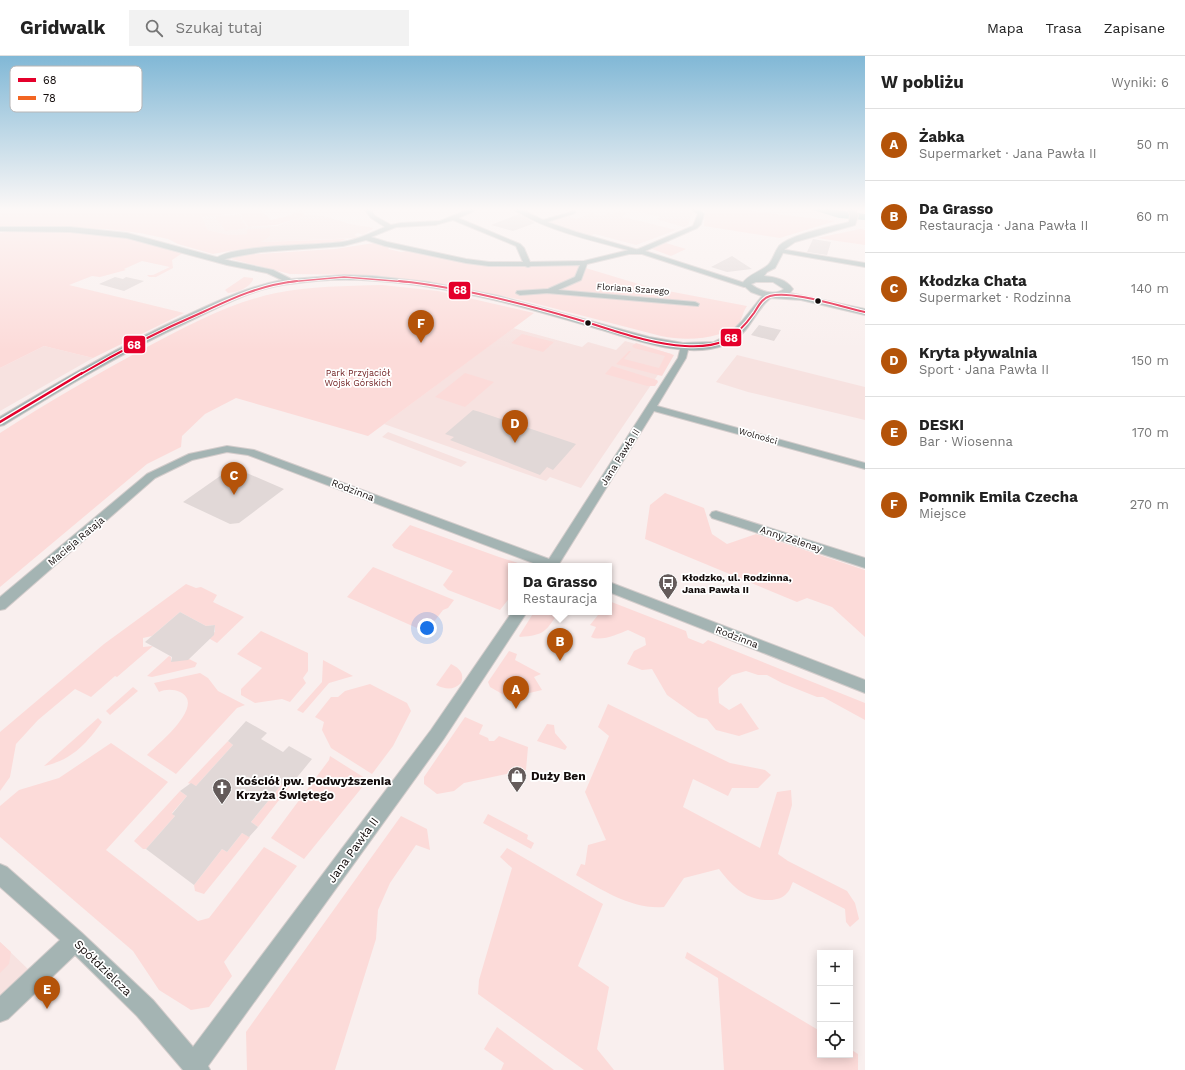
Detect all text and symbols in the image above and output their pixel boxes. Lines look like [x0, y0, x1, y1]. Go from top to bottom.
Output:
search box [129, 10, 409, 46]
text: Gridwalk [20, 16, 105, 39]
icon: search [143, 17, 165, 39]
text: Szukaj tutaj [175, 19, 262, 37]
text: Mapa [987, 20, 1023, 36]
text: Trasa [1045, 20, 1082, 36]
text: Zapisane [1104, 20, 1165, 36]
legend [10, 66, 142, 112]
text: W pobliżu [881, 72, 964, 92]
text: 68 [43, 74, 57, 87]
text: Wyniki: 6 [1111, 75, 1169, 90]
text: 78 [43, 92, 56, 105]
text: Żabka [919, 128, 965, 146]
text: A [890, 137, 898, 152]
text: 50 m [1137, 137, 1169, 152]
text: Supermarket · Jana Pawła II [919, 146, 1097, 161]
text: Da Grasso [919, 200, 993, 218]
text: B [890, 209, 898, 224]
text: 60 m [1136, 209, 1169, 224]
text: Restauracja · Jana Pawła II [919, 218, 1088, 233]
text: Kłodzka Chata [919, 272, 1027, 290]
line badge: 68 [448, 281, 471, 300]
street label: Floriana Szarego [596, 281, 670, 297]
text: C [890, 281, 898, 296]
text: 140 m [1131, 281, 1169, 296]
text: 68 [453, 284, 467, 297]
text: Supermarket · Rodzinna [919, 290, 1071, 305]
unlabelled marker [813, 296, 823, 306]
pin: F [408, 310, 434, 343]
unlabelled marker [583, 318, 593, 328]
line badge: 68 [720, 328, 742, 347]
text: 68 [724, 332, 738, 345]
line badge: 68 [123, 335, 146, 354]
text: 68 [127, 339, 141, 352]
text: Kryta pływalnia [919, 344, 1037, 362]
text: D [889, 353, 899, 368]
text: 150 m [1131, 353, 1169, 368]
text: Sport · Jana Pawła II [919, 362, 1049, 377]
park label: Park Przyjaciół Wojsk Górskich [324, 368, 392, 388]
pin: D [502, 410, 528, 443]
text: DESKI [919, 416, 964, 434]
text: E [890, 425, 898, 440]
text: 170 m [1132, 425, 1169, 440]
street label: Wolności [738, 426, 778, 446]
street label: Jana Pawła II [598, 427, 642, 487]
text: Bar · Wiosenna [919, 434, 1013, 449]
pin: C [221, 462, 247, 495]
street label: Rodzinna [330, 477, 376, 503]
text: Pomnik Emila Czecha [919, 488, 1078, 506]
text: F [890, 497, 898, 512]
text: 270 m [1130, 497, 1169, 512]
text: Miejsce [919, 506, 966, 521]
street label: Macieja Rataja [46, 514, 107, 568]
street label: Anny Zelenay [759, 524, 824, 554]
popup [508, 563, 612, 615]
bus stop icon: Kłodzko, ul. Rodzinna, Jana Pawła II [657, 572, 679, 600]
place label: Kłodzko, ul. Rodzinna, Jana Pawła II [682, 572, 792, 595]
text: Da Grasso [523, 573, 597, 591]
text: Restauracja [523, 591, 597, 606]
your location [417, 618, 437, 638]
street label: Rodzinna [714, 624, 760, 650]
pin: B [547, 628, 573, 661]
pin: A [503, 676, 529, 709]
shop icon: Duży Ben [506, 765, 528, 793]
place label: Duży Ben [531, 769, 586, 783]
place label: Kościół pw. Podwyższenia Krzyża Świętego [236, 774, 391, 802]
church icon: Kościół pw. Podwyższenia Krzyża Świętego [211, 777, 233, 805]
street label: Jana Pawła II [325, 815, 381, 885]
street label: Spółdzielcza [71, 937, 135, 999]
map controls [817, 950, 853, 1058]
button: + [817, 950, 853, 986]
pin: E [34, 976, 60, 1009]
button: − [817, 986, 853, 1022]
button: locate [817, 1022, 853, 1058]

